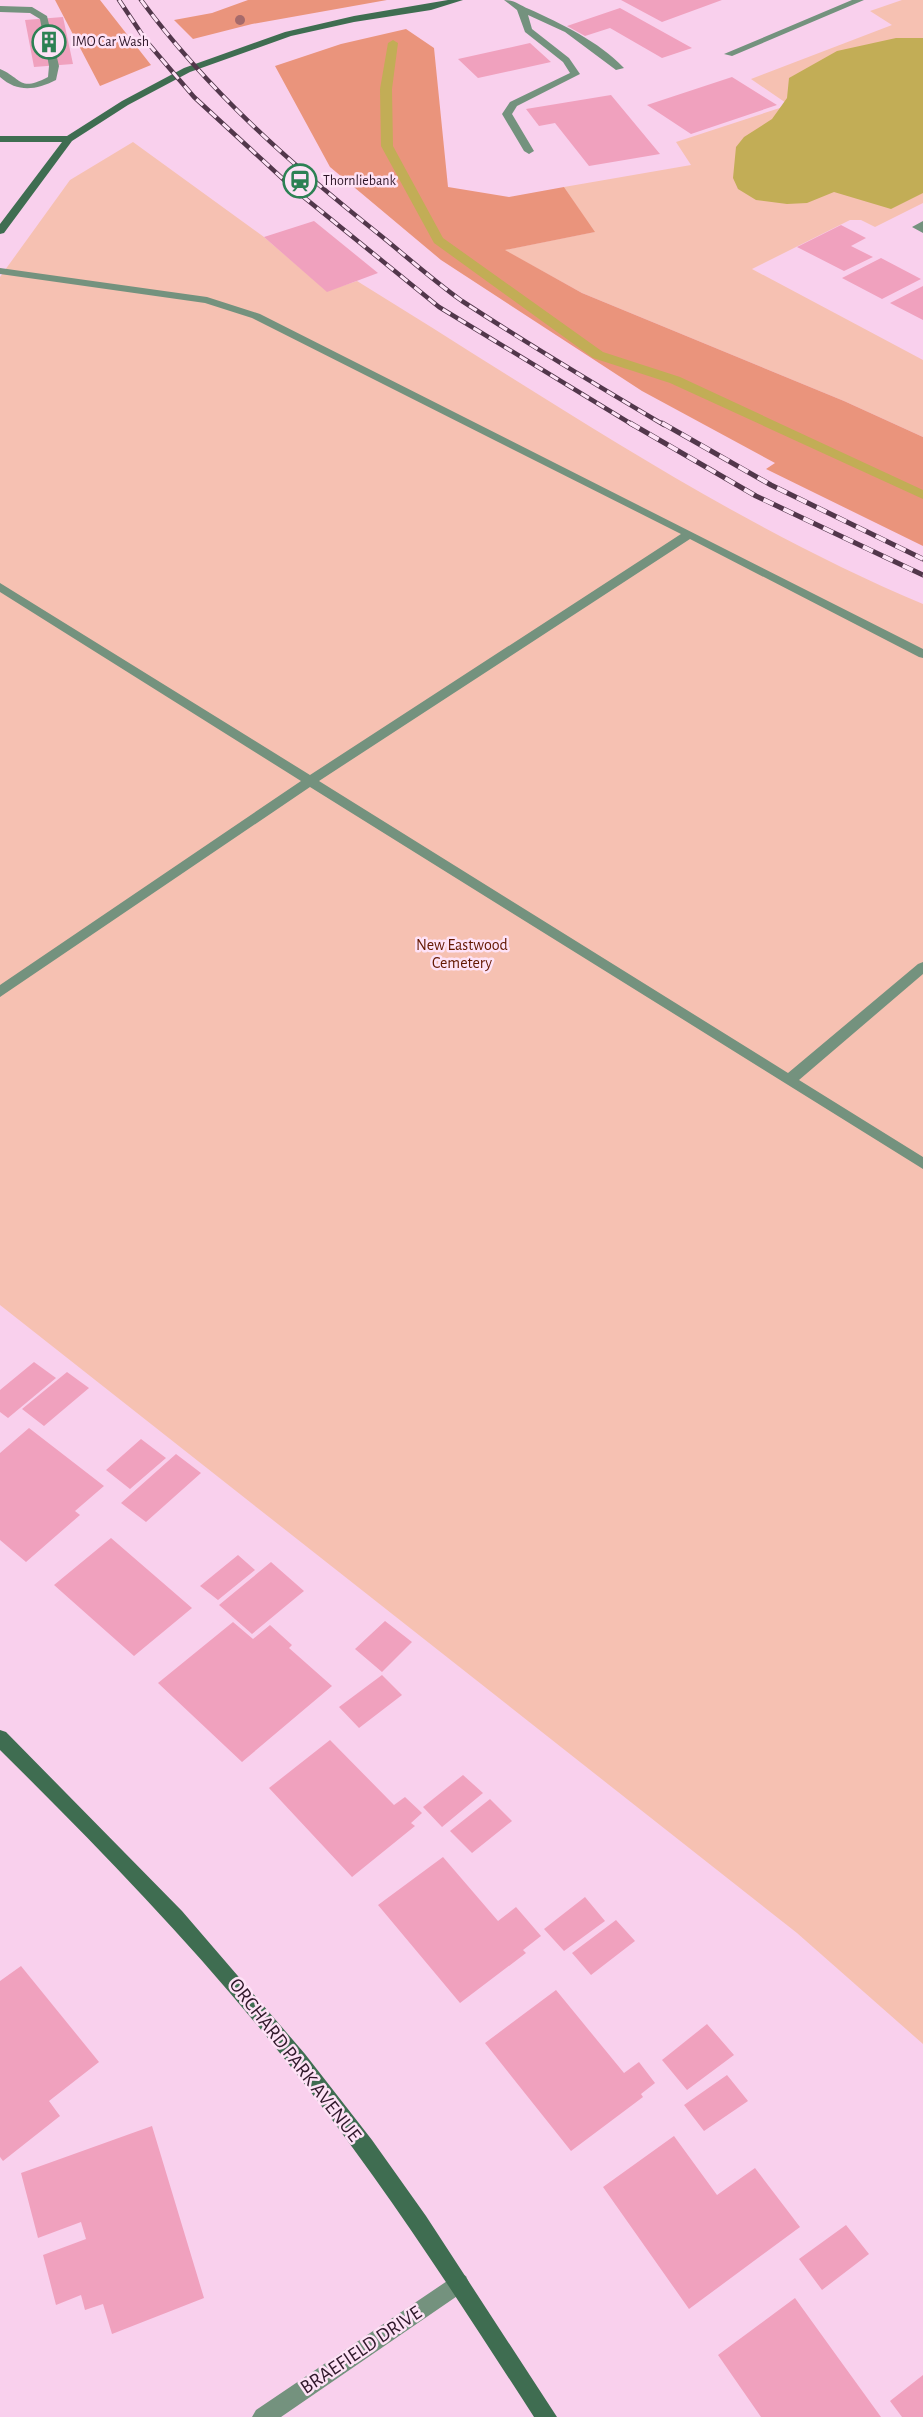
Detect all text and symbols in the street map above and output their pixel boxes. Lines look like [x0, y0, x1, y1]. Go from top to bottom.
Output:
building icon: IMO Car Wash [31, 24, 67, 60]
place label: IMO Car Wash [72, 35, 149, 49]
station icon: Thornliebank [282, 163, 318, 199]
place label: Thornliebank [323, 174, 397, 188]
park label: New Eastwood Cemetery [416, 937, 508, 972]
street label: ORCHARD PARK AVENUE [225, 1975, 365, 2146]
street label: BRAEFIELD DRIVE [297, 2302, 425, 2398]

